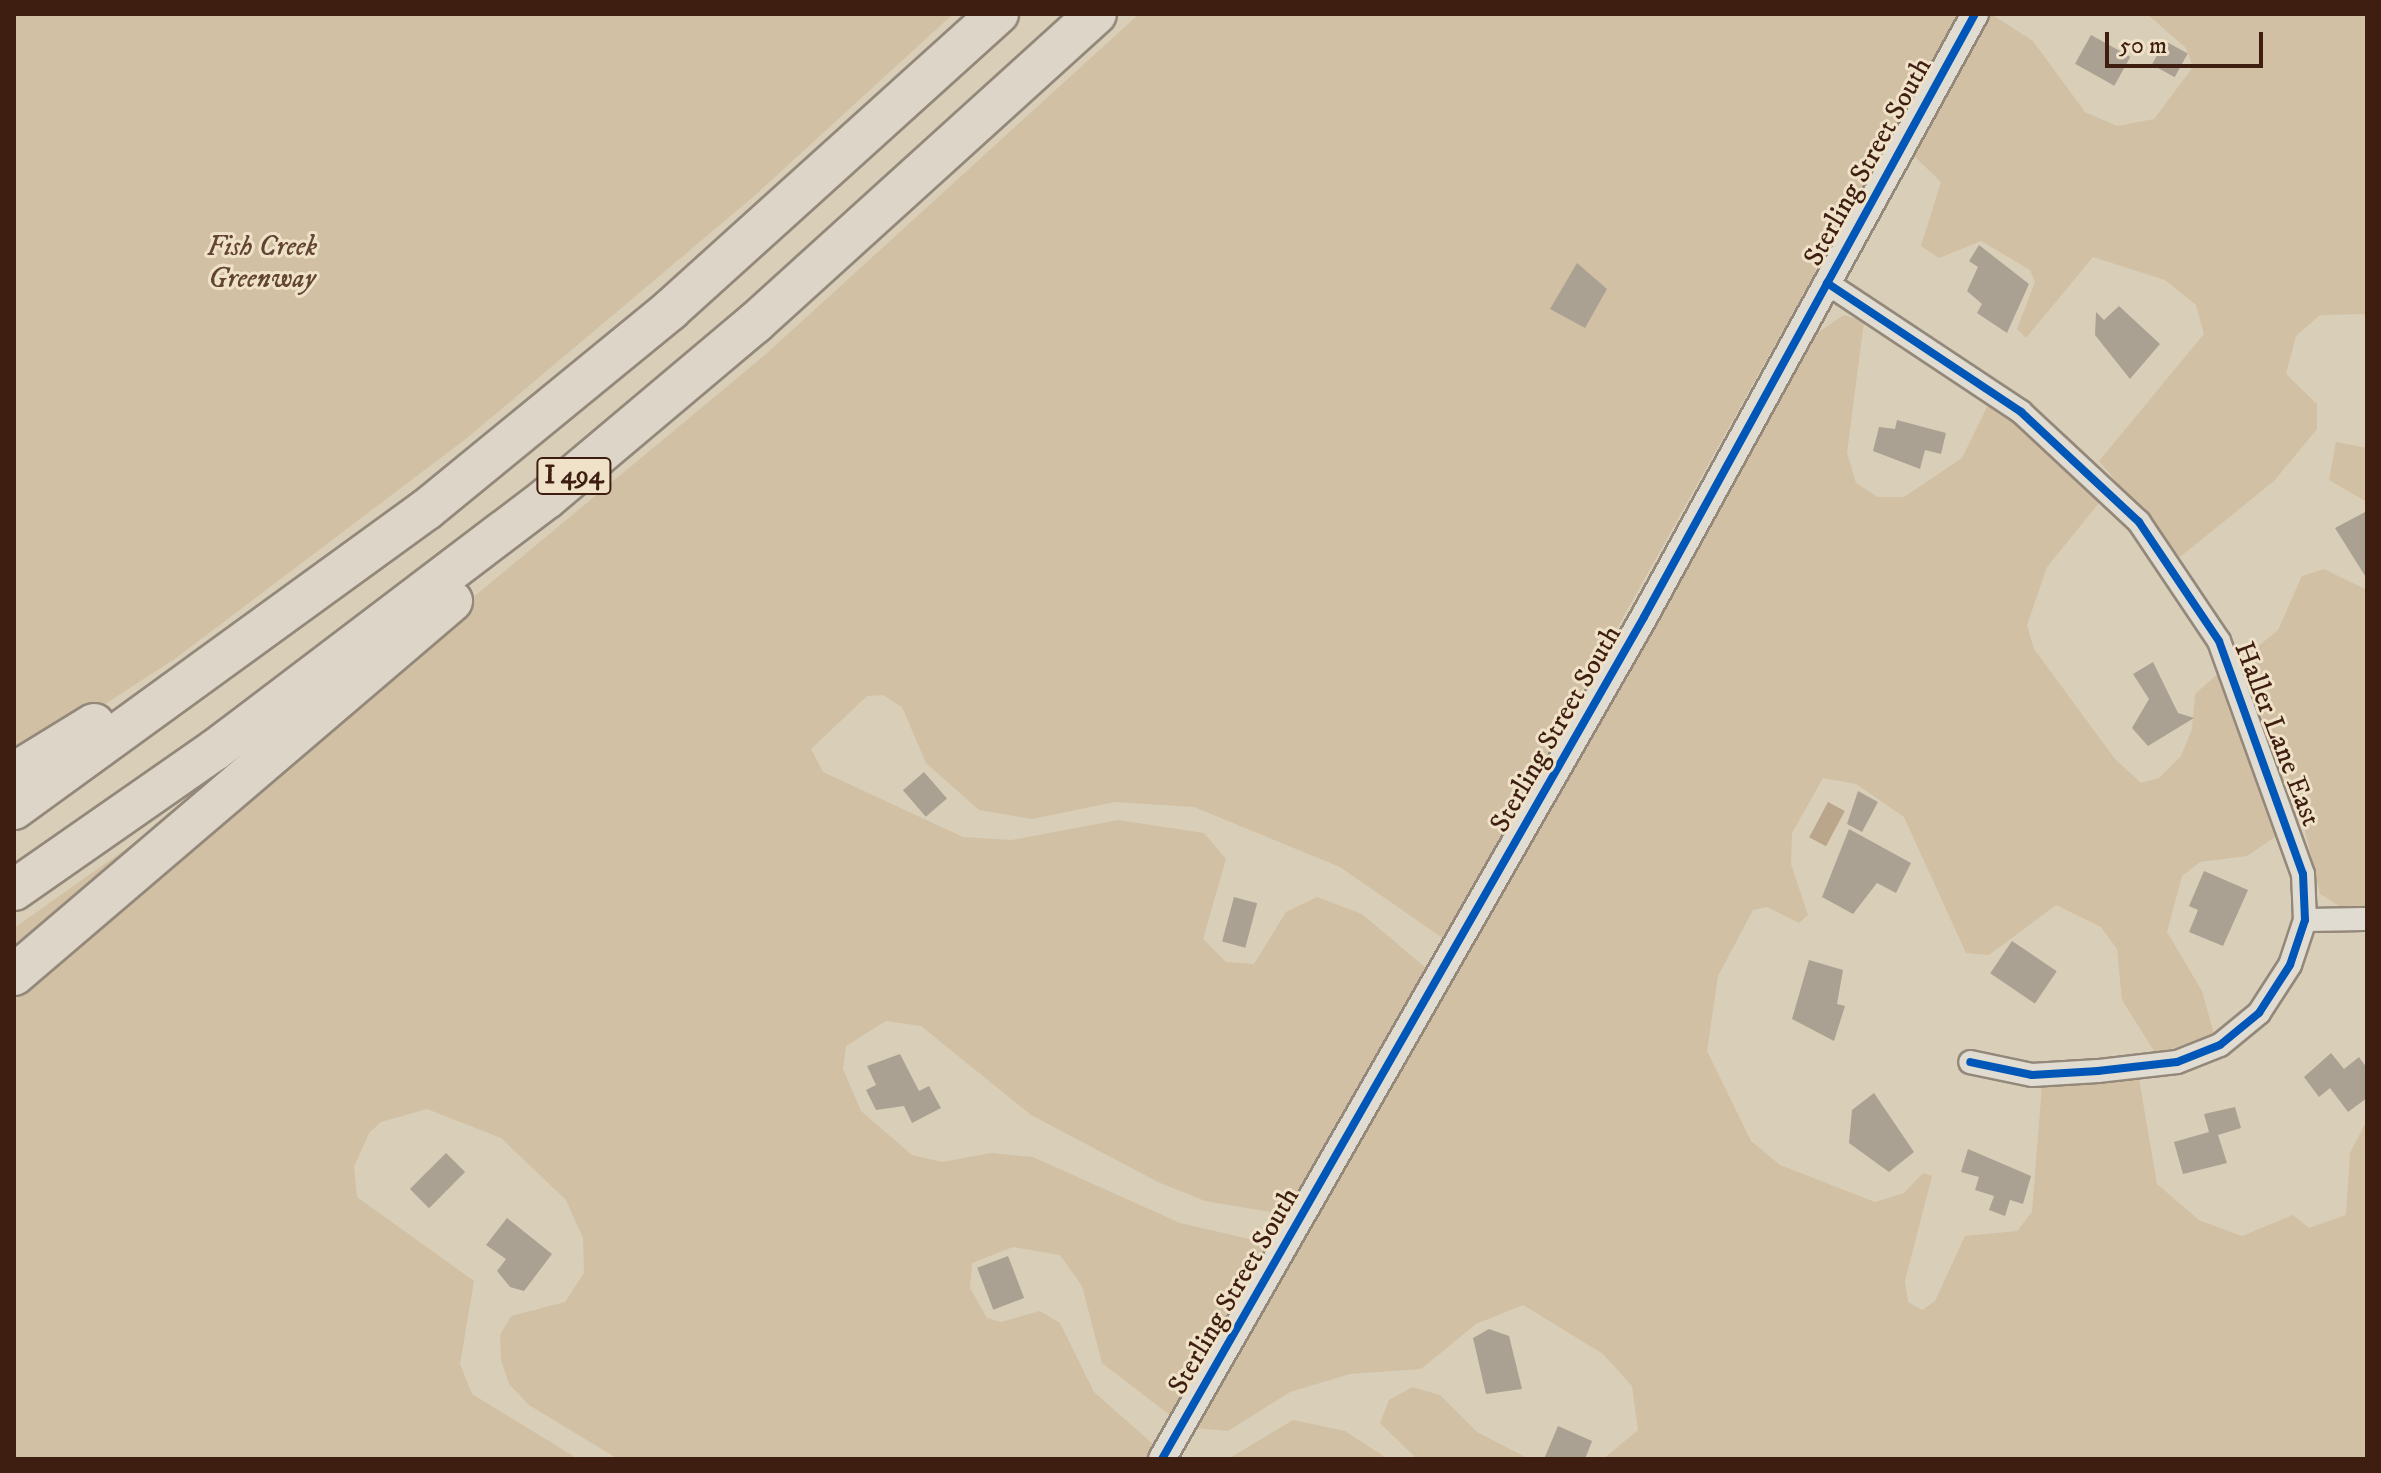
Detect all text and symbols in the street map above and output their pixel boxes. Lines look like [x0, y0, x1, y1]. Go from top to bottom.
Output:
scale bar [2109, 16, 2267, 66]
text: 50 m [2119, 31, 2167, 61]
street label: Sterling Street South [1797, 52, 1939, 272]
park label: Fish Creek Greenway [207, 230, 317, 296]
road number: I 494 [536, 454, 612, 498]
street label: Sterling Street South [1483, 620, 1629, 838]
street label: Haller Lane East [2226, 637, 2328, 831]
street label: Sterling Street South [1161, 1182, 1307, 1400]

